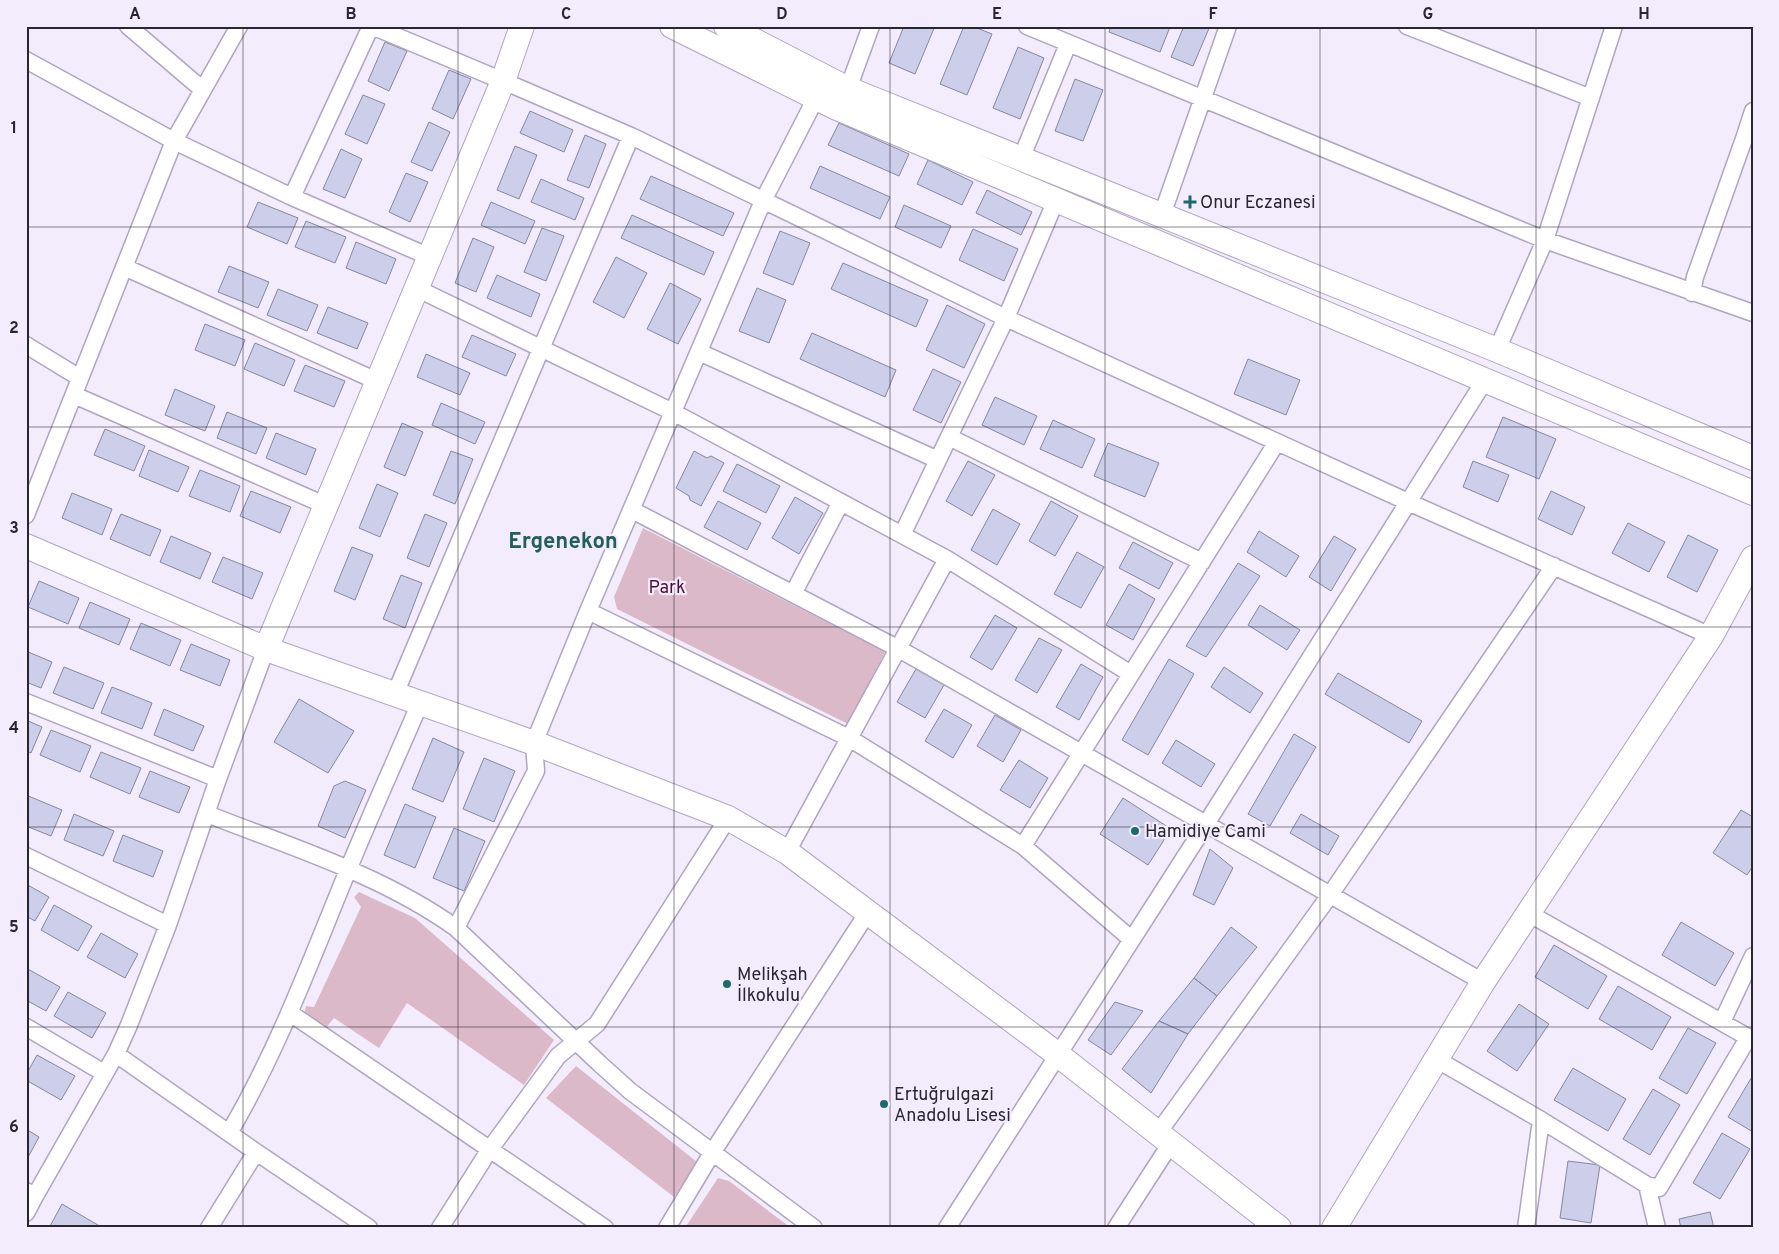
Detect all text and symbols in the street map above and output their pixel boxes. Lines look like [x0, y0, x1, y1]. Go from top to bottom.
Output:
text: A [129, 5, 141, 25]
text: B [345, 5, 357, 25]
text: C [561, 5, 571, 25]
text: D [776, 5, 788, 25]
text: E [992, 5, 1002, 25]
text: F [1208, 5, 1218, 25]
text: G [1423, 5, 1433, 25]
text: H [1638, 5, 1650, 25]
text: 1 [11, 119, 17, 139]
place label: Onur Eczanesi [1200, 192, 1316, 215]
marker: Onur Eczanesi [1184, 196, 1196, 208]
text: 2 [9, 319, 19, 339]
text: 3 [9, 519, 19, 539]
district label: Ergenekon [508, 529, 618, 556]
park label: Park [648, 577, 686, 600]
text: 4 [9, 719, 19, 739]
place label: Hamidiye Cami [1145, 821, 1266, 844]
marker: Hamidiye Cami [1129, 825, 1141, 837]
text: 5 [9, 918, 19, 938]
place label: Melikşah İlkokulu [737, 964, 808, 1008]
marker: Melikşah İlkokulu [721, 978, 733, 990]
place label: Ertuğrulgazi Anadolu Lisesi [894, 1084, 1011, 1128]
marker: Ertuğrulgazi Anadolu Lisesi [878, 1098, 890, 1110]
text: 6 [9, 1118, 19, 1138]

